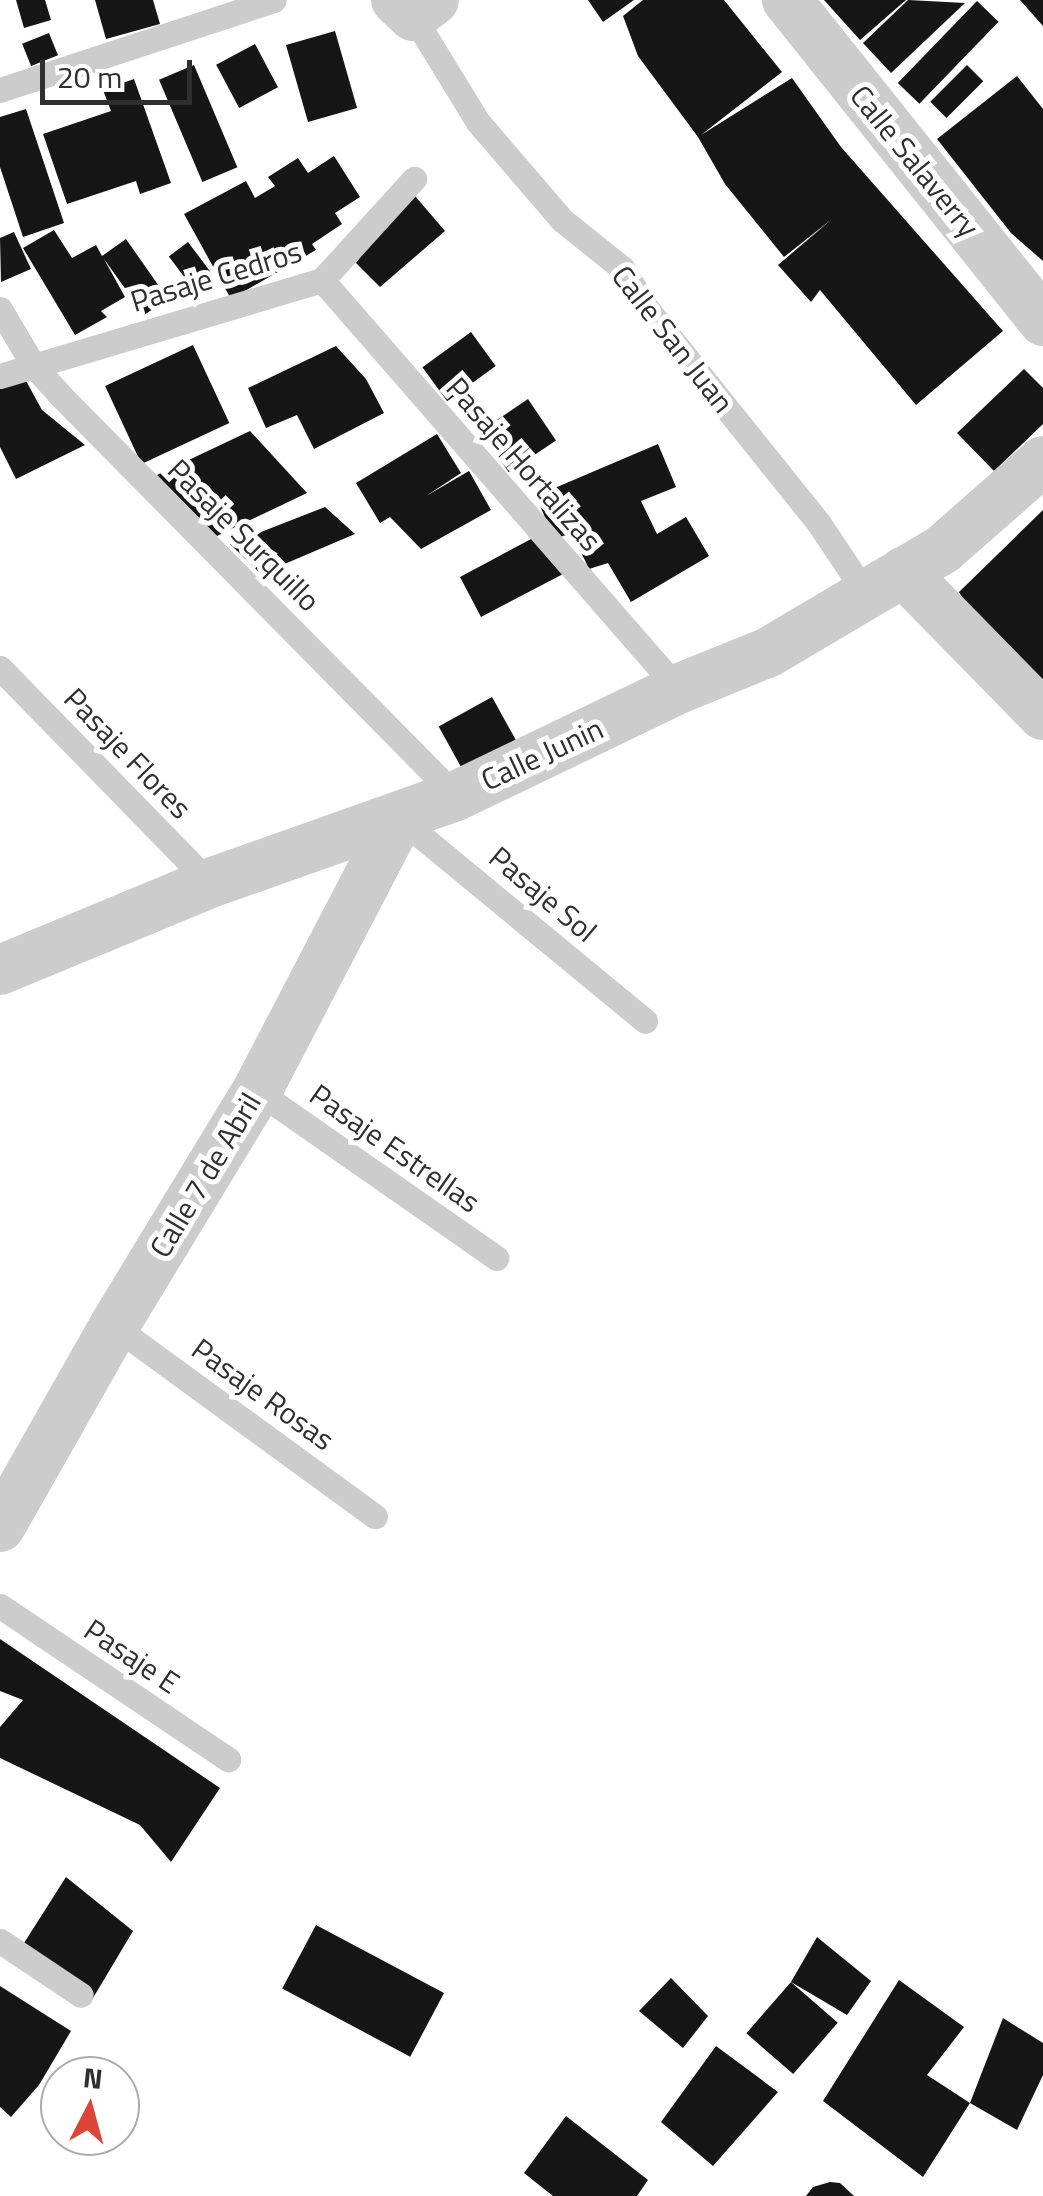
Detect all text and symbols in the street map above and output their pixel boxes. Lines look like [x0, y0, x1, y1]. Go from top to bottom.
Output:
scale bar [45, 40, 198, 102]
text: 20 m [57, 54, 122, 100]
street label: Calle Salaverry [843, 78, 987, 244]
street label: Pasaje Cedros [126, 233, 306, 319]
street label: Calle San Juan [604, 258, 742, 420]
street label: Pasaje Hortalizas [439, 370, 609, 558]
street label: Pasaje Surquillo [161, 452, 327, 618]
street label: Pasaje Flores [57, 680, 199, 826]
street label: Calle Junin [475, 710, 609, 798]
street label: Pasaje Sol [482, 839, 604, 949]
street label: Pasaje Estrellas [303, 1076, 487, 1220]
street label: Calle 7 de Abril [142, 1086, 268, 1264]
street label: Pasaje Rosas [185, 1330, 341, 1458]
street label: Pasaje E [78, 1611, 186, 1701]
text: N [81, 2055, 105, 2100]
north arrow [40, 2056, 140, 2156]

